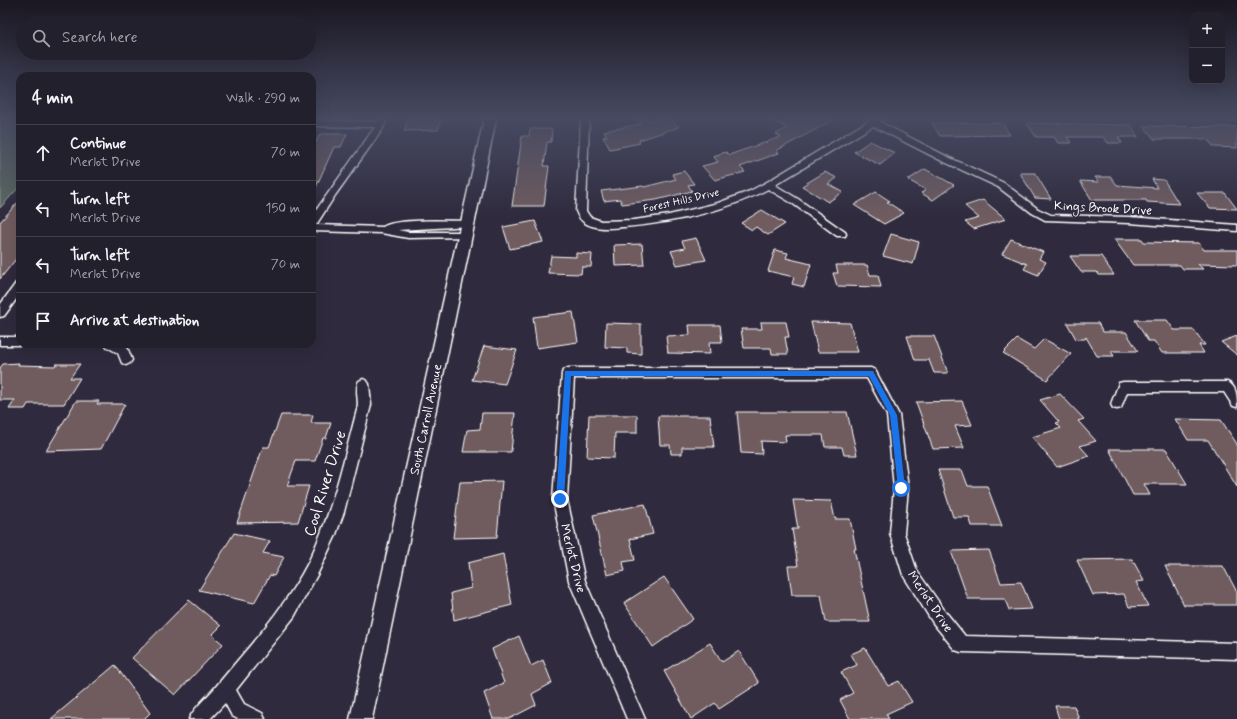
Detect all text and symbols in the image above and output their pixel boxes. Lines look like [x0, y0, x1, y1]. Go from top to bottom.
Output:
map controls [1189, 12, 1225, 84]
button: + [1189, 12, 1225, 48]
search box [16, 16, 316, 60]
icon: search [30, 27, 52, 49]
text: Search here [62, 28, 138, 48]
button: − [1189, 48, 1225, 84]
text: 4 min [32, 87, 73, 109]
text: Walk · 290 m [226, 90, 300, 107]
text: Continue [70, 134, 126, 154]
icon: ahead [32, 142, 54, 164]
text: 70 m [271, 144, 300, 161]
text: Merlot Drive [70, 154, 141, 171]
street label: Forest Hills Drive [642, 185, 721, 217]
text: Turn left [70, 190, 130, 210]
street label: Kings Brook Drive [1053, 197, 1153, 221]
icon: left [32, 198, 54, 220]
text: 150 m [266, 200, 300, 217]
text: Merlot Drive [70, 210, 141, 227]
text: Turn left [70, 246, 130, 266]
icon: left [32, 254, 54, 276]
text: 70 m [271, 256, 300, 273]
text: Merlot Drive [70, 266, 141, 283]
icon: arrive [32, 310, 54, 332]
text: Arrive at destination [70, 311, 199, 331]
street label: South Carroll Avenue [406, 362, 447, 476]
street label: Cool River Drive [299, 428, 352, 539]
route start [892, 479, 910, 497]
route end [551, 490, 569, 508]
street label: Merlot Drive [556, 522, 589, 595]
street label: Merlot Drive [903, 568, 957, 636]

